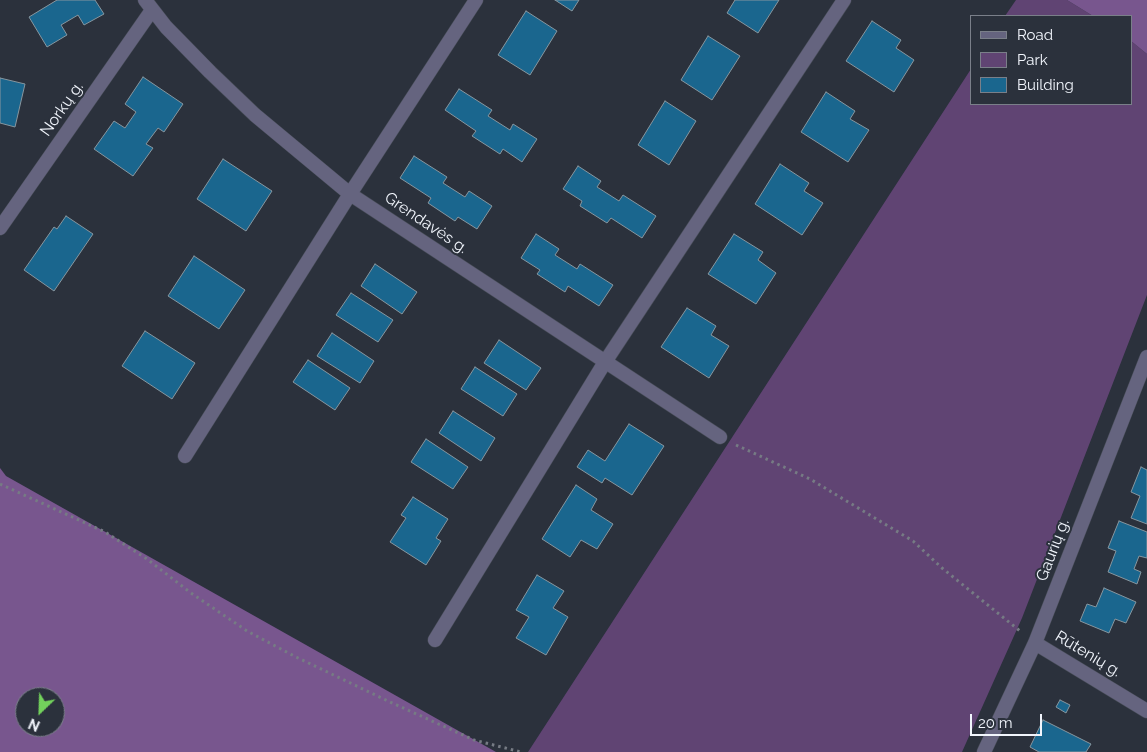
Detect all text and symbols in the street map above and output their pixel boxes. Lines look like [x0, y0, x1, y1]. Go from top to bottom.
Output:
legend [970, 15, 1132, 105]
text: Road [1017, 26, 1053, 44]
text: Park [1017, 51, 1048, 69]
text: Building [1017, 76, 1074, 94]
street label: Norkų g. [36, 78, 88, 140]
street label: Grendavės g. [381, 188, 471, 258]
street label: Gaurių g. [1032, 516, 1074, 584]
street label: Rūtenių g. [1051, 627, 1125, 681]
north arrow [15, 687, 65, 737]
scale bar [972, 704, 1044, 736]
text: 20 m [978, 714, 1013, 732]
text: N [26, 715, 42, 734]

